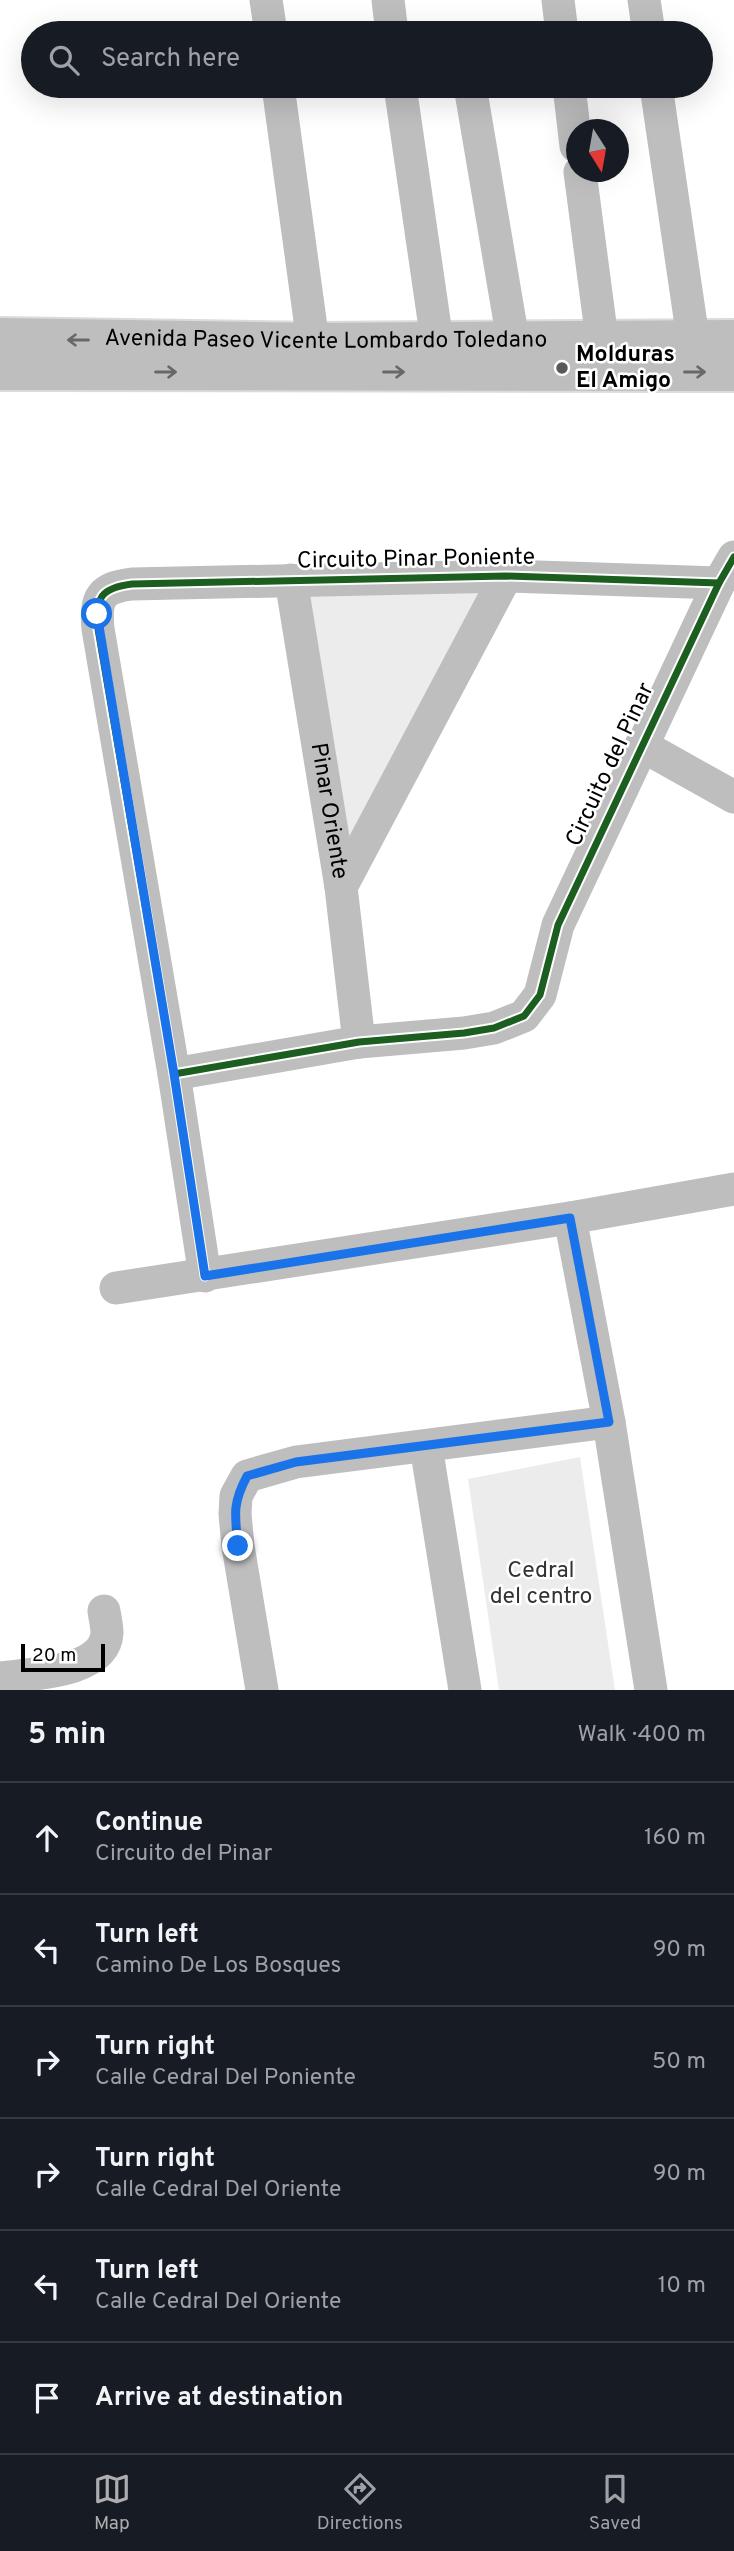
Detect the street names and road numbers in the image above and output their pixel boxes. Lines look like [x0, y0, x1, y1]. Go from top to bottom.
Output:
street label: Avenida Paseo Vicente Lombardo Toledano [104, 324, 547, 357]
street label: Circuito Pinar Poniente [297, 543, 535, 577]
street label: Circuito del Pinar [560, 678, 662, 851]
street label: Pinar Oriente [303, 741, 354, 881]

